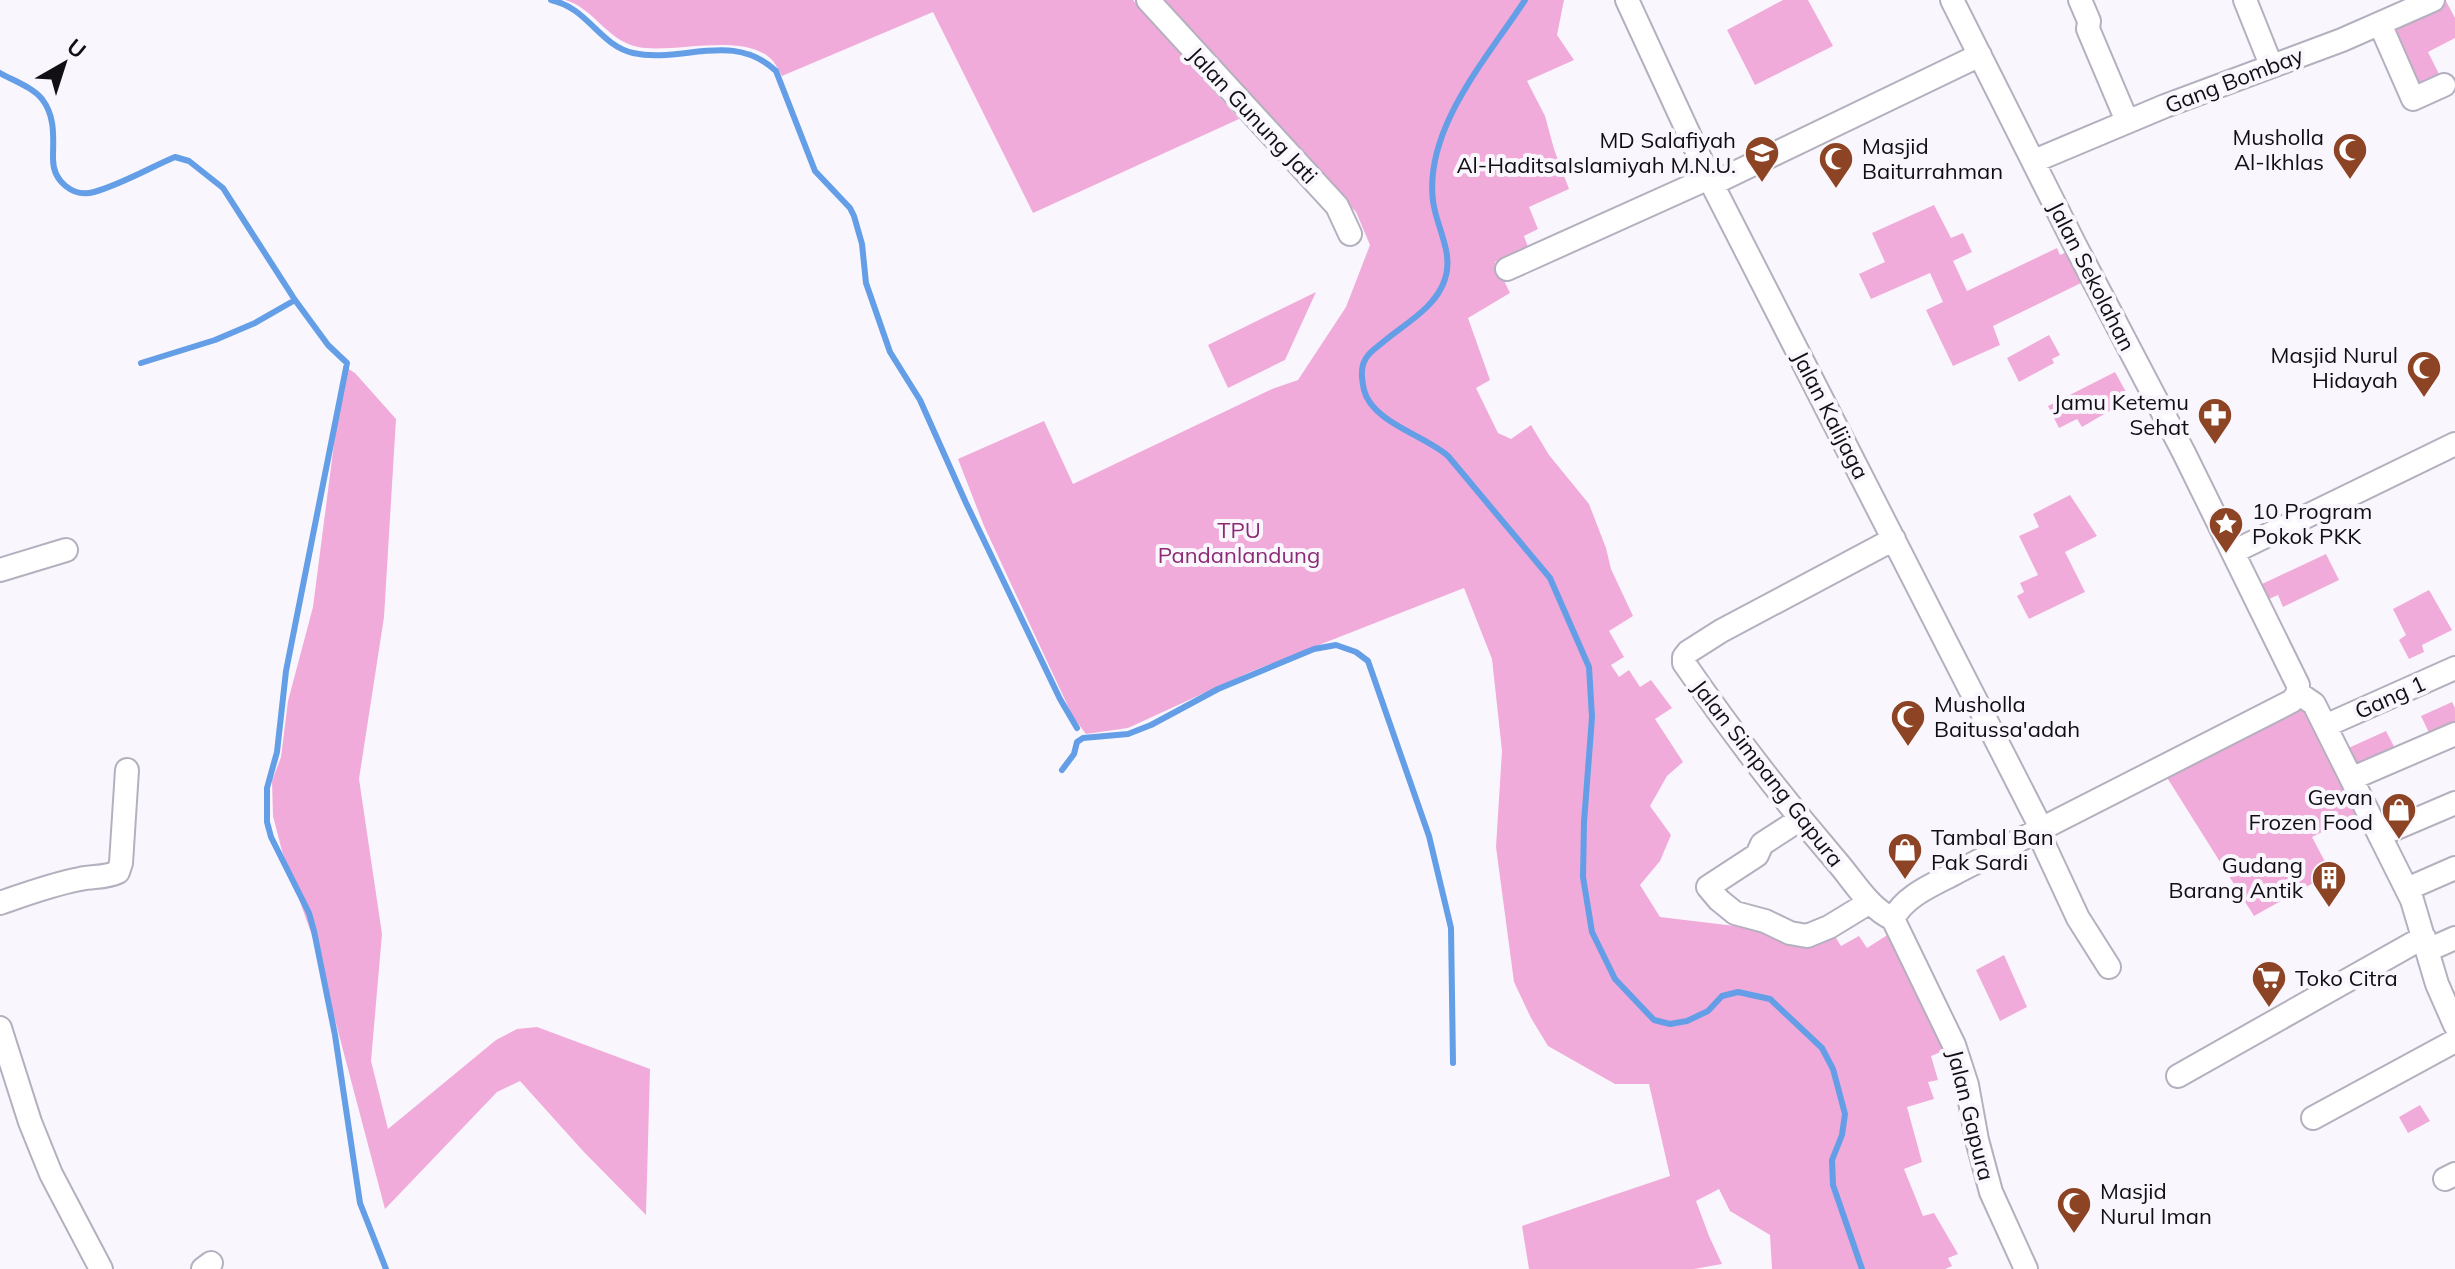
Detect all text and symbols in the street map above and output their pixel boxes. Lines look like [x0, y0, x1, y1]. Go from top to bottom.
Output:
north arrow [24, 24, 104, 104]
text: U [61, 32, 92, 64]
street label: Jalan Gunung Jati [1182, 41, 1324, 189]
street label: Gang Bombay [2161, 41, 2307, 119]
place label: Musholla Al-Ikhlas [2232, 123, 2324, 176]
place label: MD Salafiyah Al-HaditsaIslamiyah M.N.U. [1456, 126, 1736, 179]
mosque icon: Musholla Al-Ikhlas [2331, 131, 2369, 181]
place label: Masjid Baiturrahman [1862, 132, 2003, 185]
school or university icon: MD Salafiyah Al-HaditsaIslamiyah M.N.U. [1743, 134, 1781, 184]
mosque icon: Masjid Baiturrahman [1817, 140, 1855, 190]
street label: Jalan Sekolahan [2042, 196, 2142, 356]
place label: Masjid Nurul Hidayah [2271, 341, 2398, 394]
street label: Jalan Kalijaga [1787, 346, 1875, 484]
mosque icon: Masjid Nurul Hidayah [2405, 349, 2443, 399]
place label: Jamu Ketemu Sehat [2054, 388, 2189, 441]
pharmacy icon: Jamu Ketemu Sehat [2196, 396, 2234, 446]
place label: 10 Program Pokok PKK [2252, 497, 2372, 550]
place icon: 10 Program Pokok PKK [2207, 505, 2245, 555]
park label: TPU Pandanlandung [1158, 516, 1320, 569]
street label: Gang 1 [2350, 669, 2430, 725]
street label: Jalan Simpang Gapura [1686, 674, 1850, 872]
place label: Musholla Baitussa'adah [1934, 690, 2080, 743]
mosque icon: Musholla Baitussa'adah [1889, 698, 1927, 748]
place label: Gevan Frozen Food [2249, 783, 2373, 836]
shop icon: Gevan Frozen Food [2380, 791, 2418, 841]
place label: Tambal Ban Pak Sardi [1931, 823, 2054, 876]
shop icon: Tambal Ban Pak Sardi [1886, 831, 1924, 881]
place label: Gudang Barang Antik [2169, 851, 2304, 904]
building icon: Gudang Barang Antik [2310, 859, 2348, 909]
supermarket icon: Toko Citra [2250, 959, 2288, 1009]
place label: Toko Citra [2295, 964, 2398, 992]
street label: Jalan Gapura [1941, 1047, 2001, 1183]
place label: Masjid Nurul Iman [2100, 1177, 2212, 1230]
mosque icon: Masjid Nurul Iman [2055, 1185, 2093, 1235]

